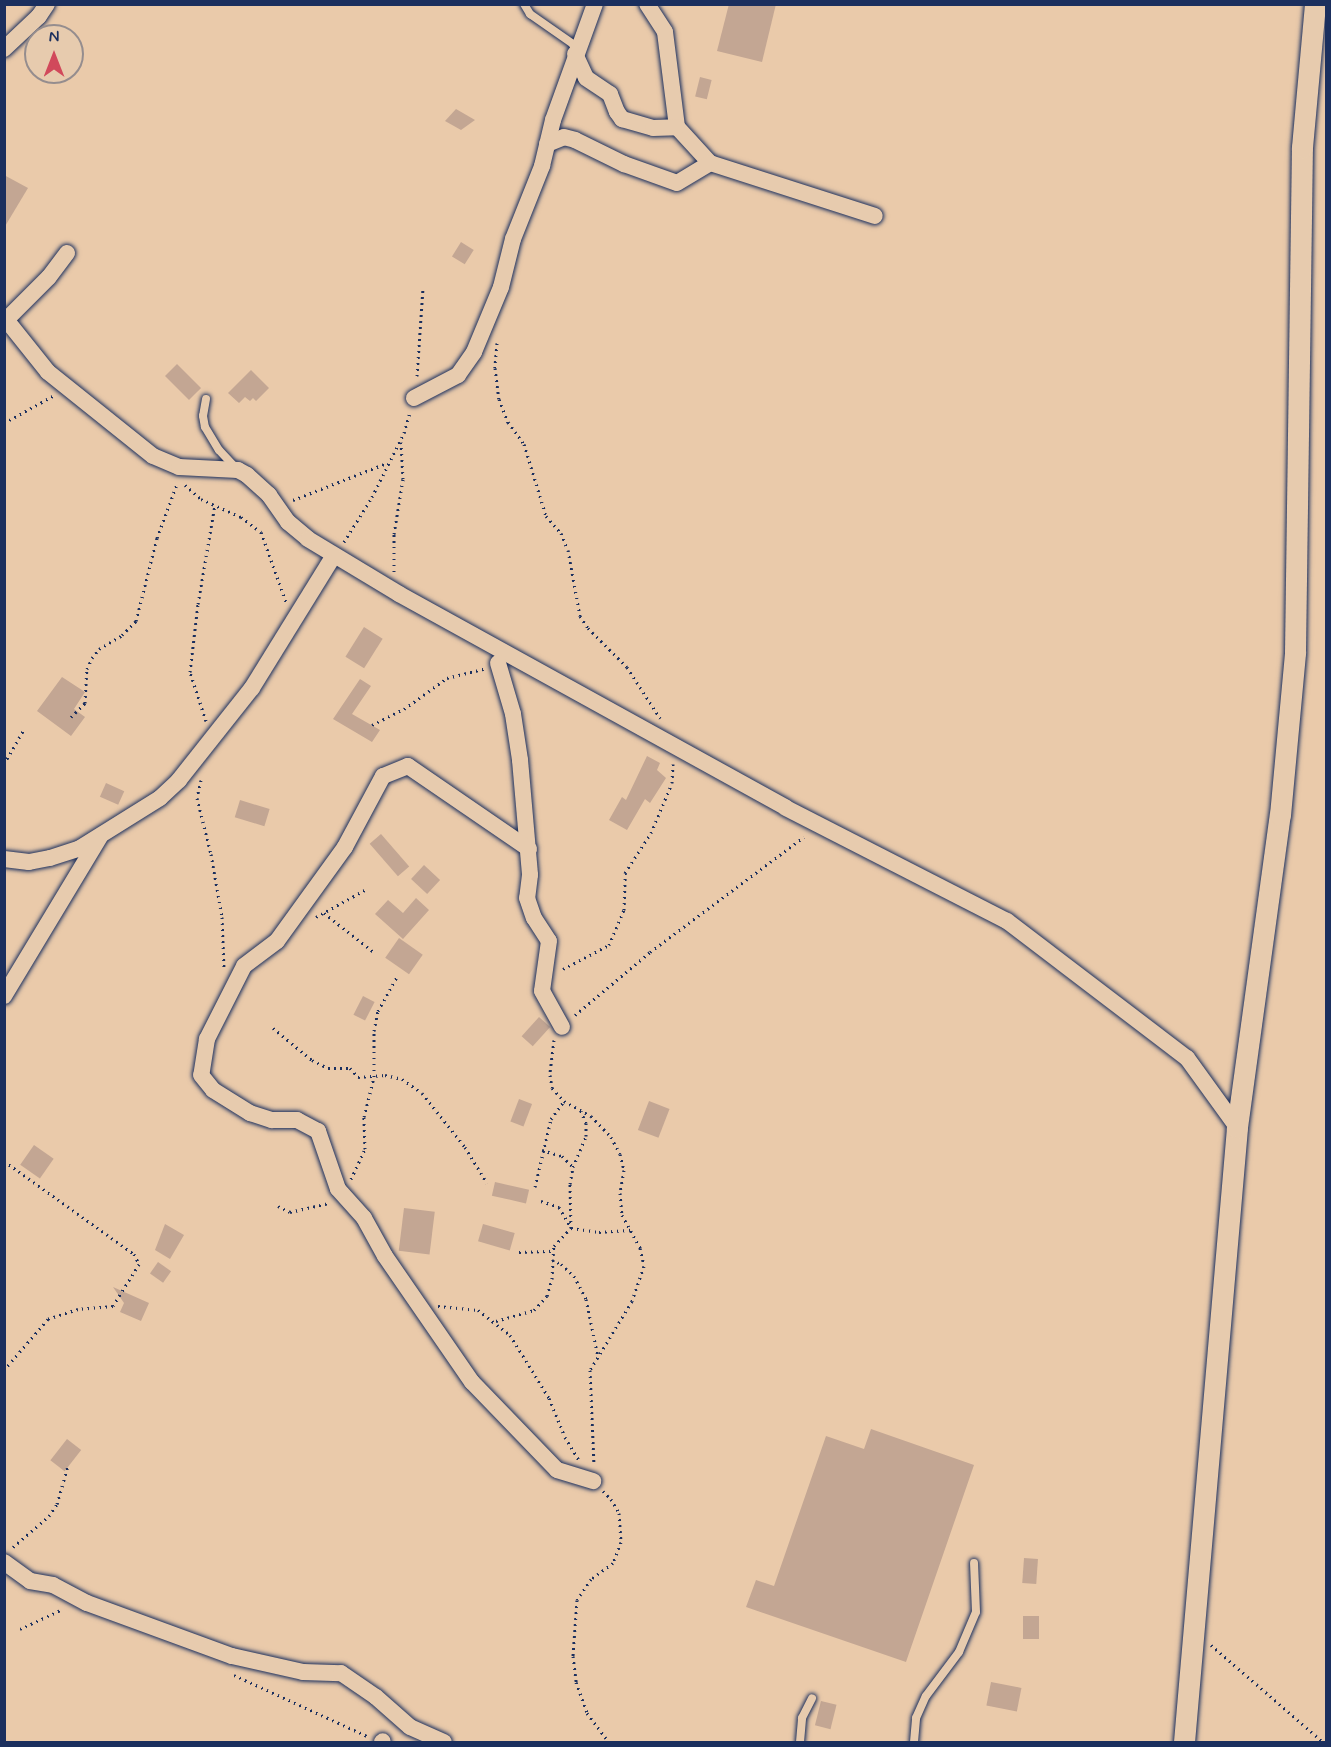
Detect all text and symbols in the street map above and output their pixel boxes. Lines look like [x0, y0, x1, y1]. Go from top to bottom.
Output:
north arrow [24, 24, 84, 84]
text: N [49, 27, 59, 48]

